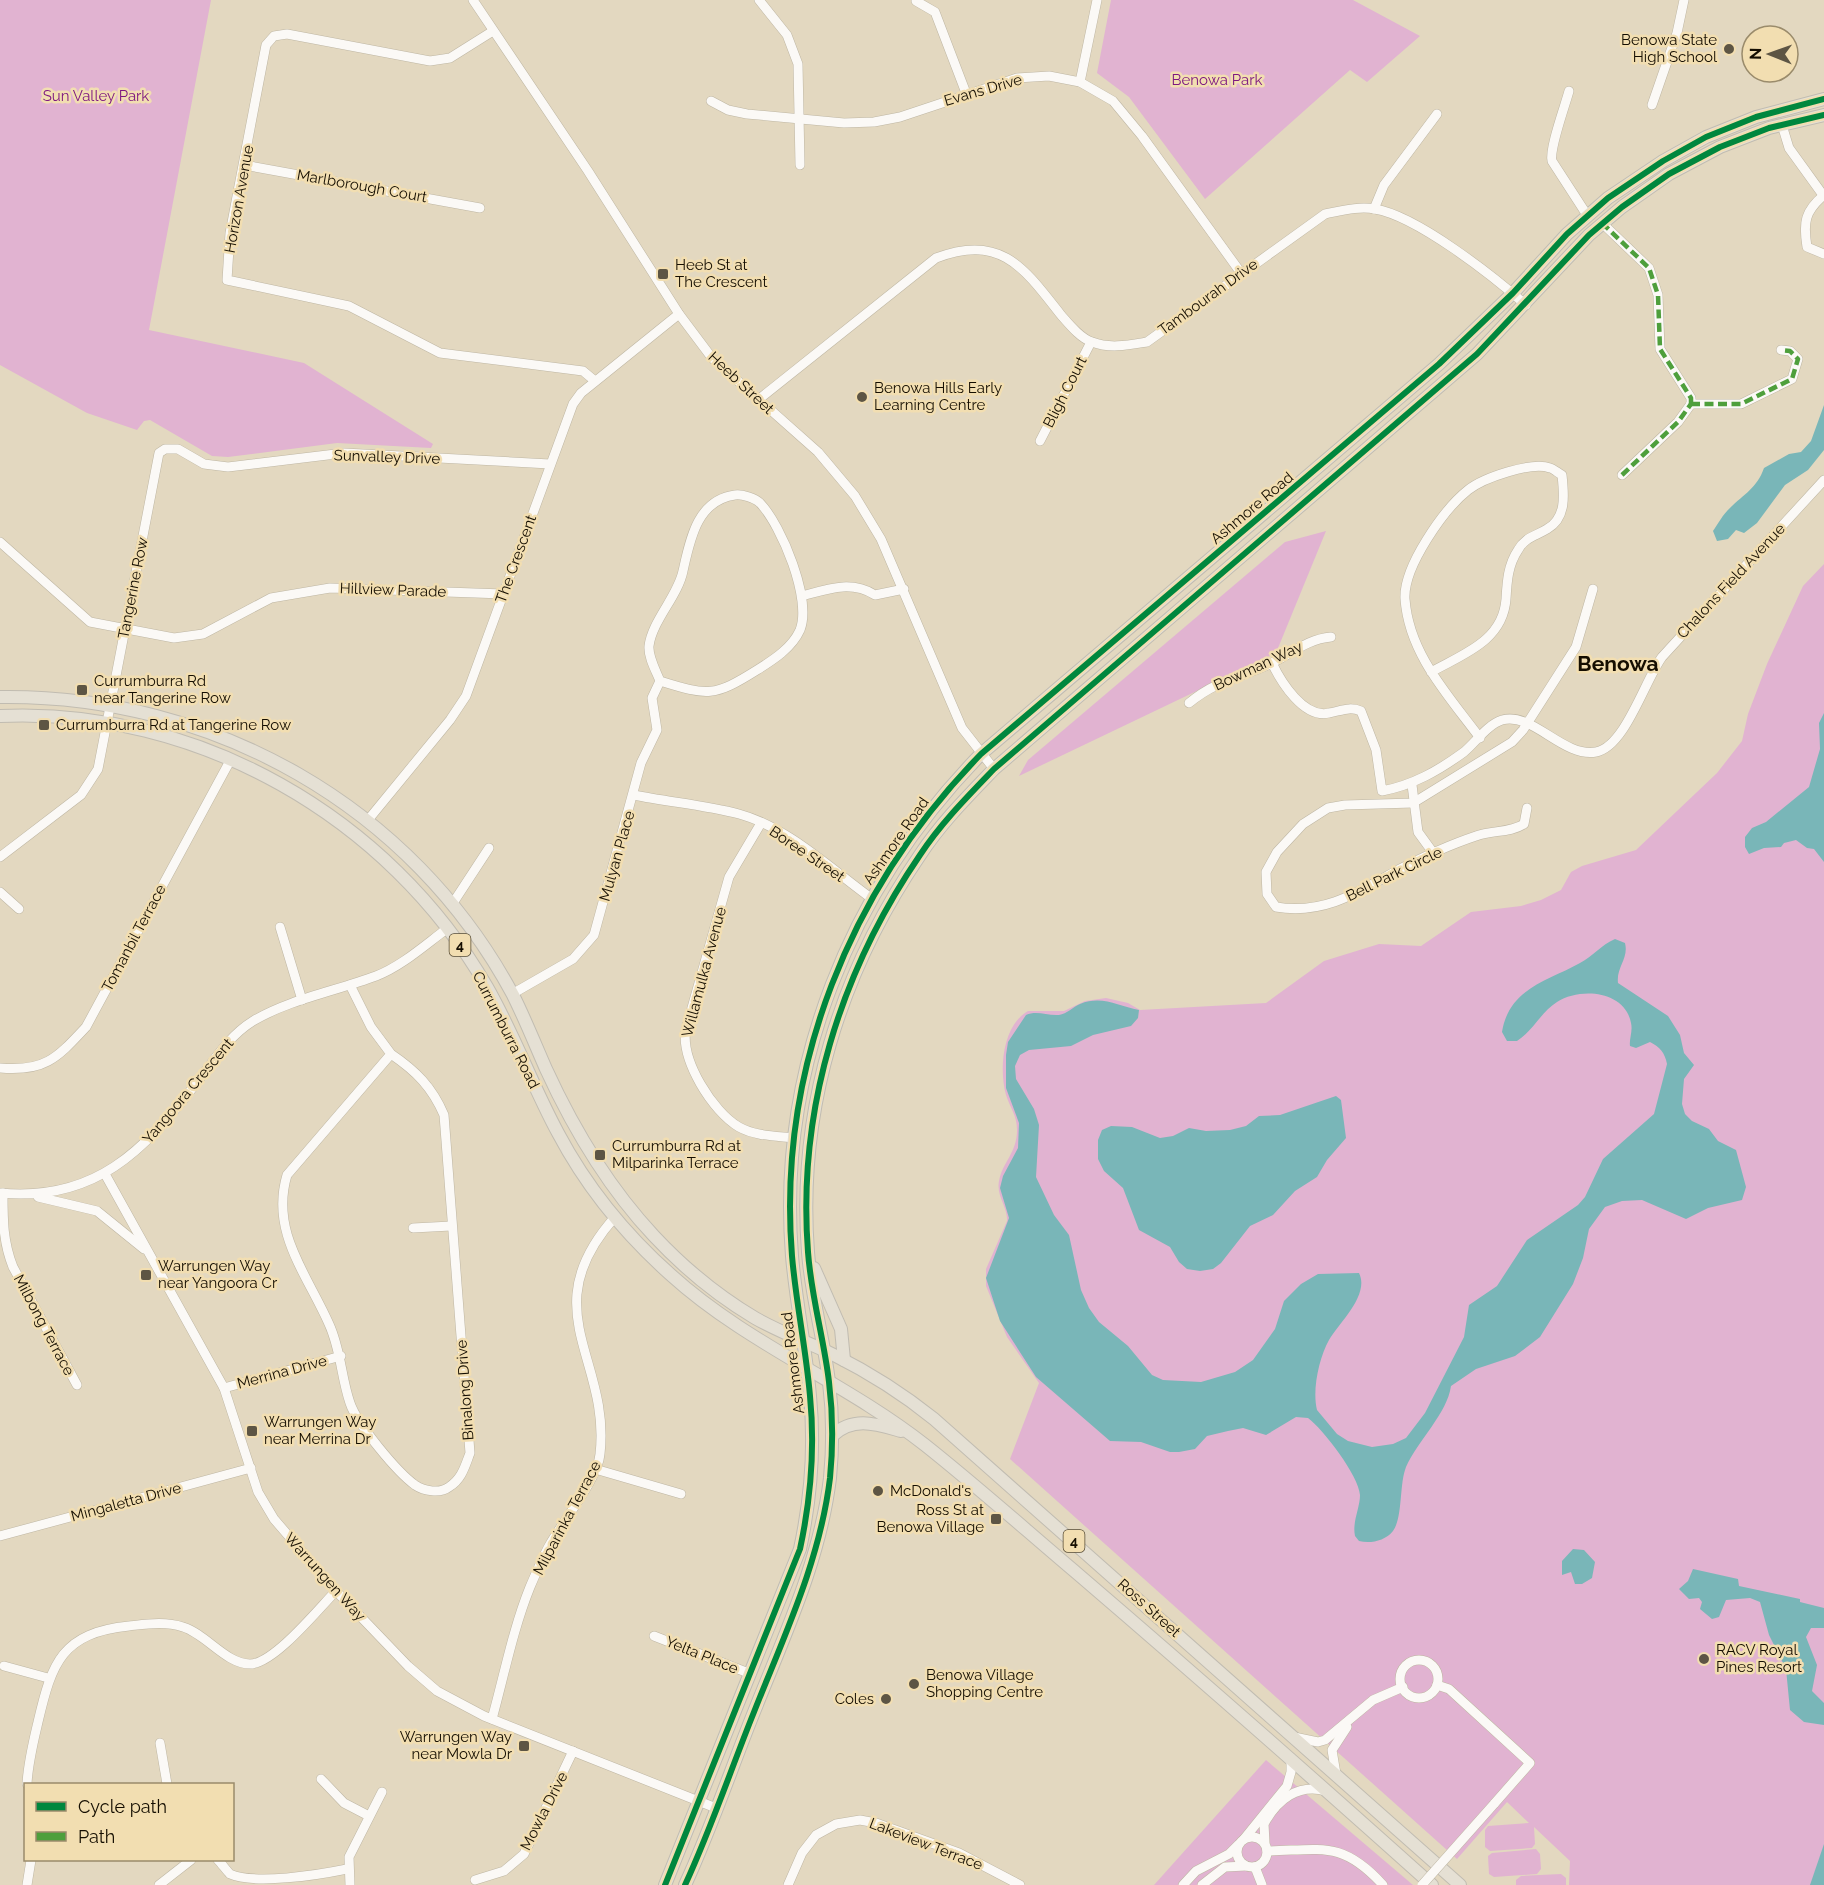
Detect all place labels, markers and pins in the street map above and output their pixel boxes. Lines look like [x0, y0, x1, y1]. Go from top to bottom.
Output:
place label: Benowa State High School [1621, 31, 1718, 66]
marker: Benowa State High School [1722, 42, 1736, 56]
place label: Heeb St at The Crescent [675, 256, 768, 291]
marker: Heeb St at The Crescent [656, 267, 670, 281]
place label: Benowa Hills Early Learning Centre [874, 379, 1002, 414]
marker: Benowa Hills Early Learning Centre [855, 390, 869, 404]
place label: Currumburra Rd near Tangerine Row [94, 672, 231, 707]
marker: Currumburra Rd near Tangerine Row [75, 683, 89, 697]
place label: Currumburra Rd at Tangerine Row [56, 716, 291, 734]
marker: Currumburra Rd at Tangerine Row [37, 718, 51, 732]
place label: Currumburra Rd at Milparinka Terrace [612, 1137, 741, 1172]
marker: Currumburra Rd at Milparinka Terrace [593, 1148, 607, 1162]
place label: Warrungen Way near Yangoora Cr [158, 1257, 278, 1292]
marker: Warrungen Way near Yangoora Cr [139, 1268, 153, 1282]
place label: Warrungen Way near Merrina Dr [264, 1413, 376, 1448]
marker: Warrungen Way near Merrina Dr [245, 1424, 259, 1438]
place label: McDonald's [890, 1482, 971, 1500]
marker: McDonald's [871, 1484, 885, 1498]
place label: Ross St at Benowa Village [876, 1501, 984, 1536]
marker: Ross St at Benowa Village [989, 1512, 1003, 1526]
place label: RACV Royal Pines Resort [1716, 1641, 1802, 1676]
marker: RACV Royal Pines Resort [1697, 1652, 1711, 1666]
place label: Benowa Village Shopping Centre [926, 1666, 1043, 1701]
marker: Benowa Village Shopping Centre [907, 1677, 921, 1691]
place label: Coles [835, 1690, 874, 1708]
marker: Coles [879, 1692, 893, 1706]
place label: Warrungen Way near Mowla Dr [400, 1728, 513, 1763]
marker: Warrungen Way near Mowla Dr [517, 1739, 531, 1753]

